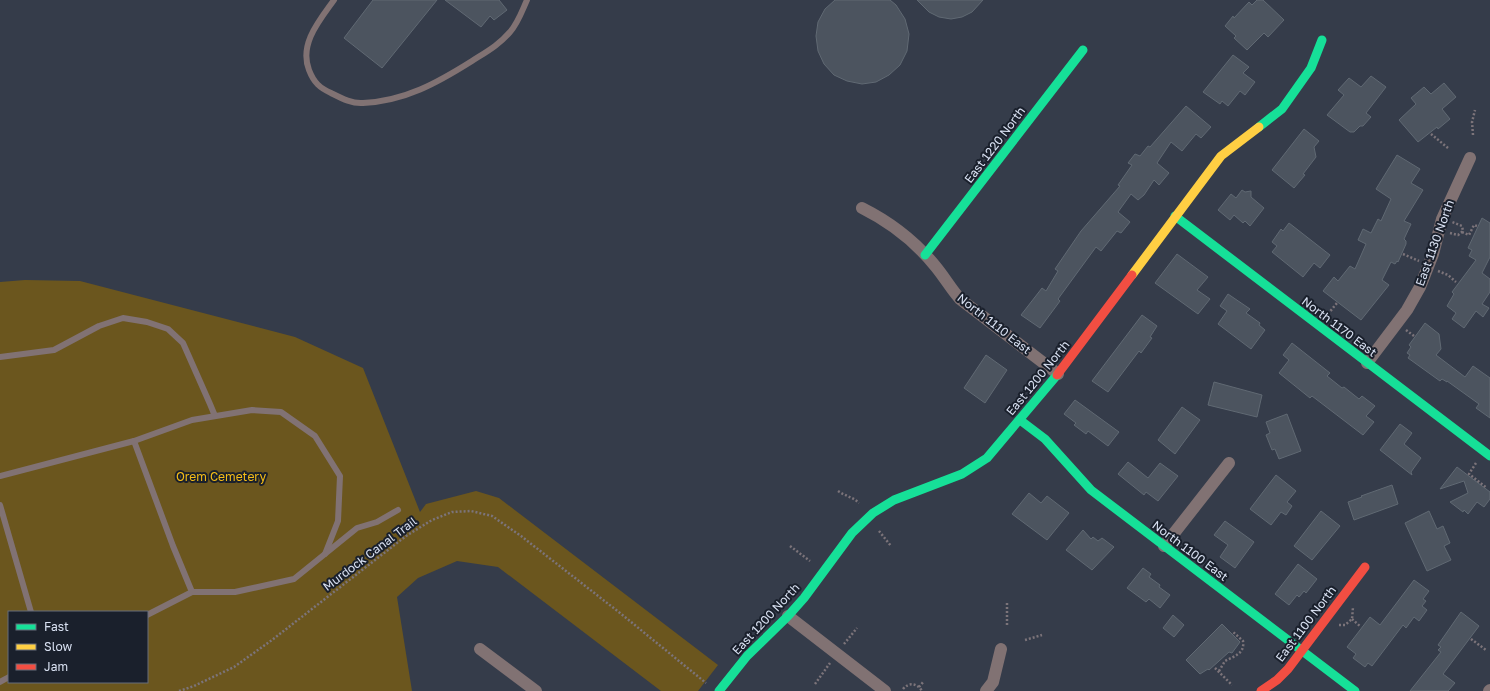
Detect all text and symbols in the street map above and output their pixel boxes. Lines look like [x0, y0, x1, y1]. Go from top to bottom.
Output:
street label: East 1220 North [961, 104, 1028, 186]
street label: East 1130 North [1412, 198, 1457, 288]
street label: North 1110 East [954, 290, 1034, 357]
street label: North 1170 East [1299, 294, 1380, 360]
street label: East 1200 North [1003, 337, 1072, 418]
park label: Orem Cemetery [176, 469, 266, 484]
street label: Murdock Canal Trail [320, 513, 420, 594]
street label: North 1100 East [1149, 517, 1231, 584]
street label: East 1200 North [729, 580, 803, 658]
street label: East 1100 North [1272, 583, 1339, 665]
legend [8, 611, 148, 683]
text: Fast [44, 619, 69, 634]
text: Slow [44, 639, 72, 654]
text: Jam [44, 659, 68, 674]

